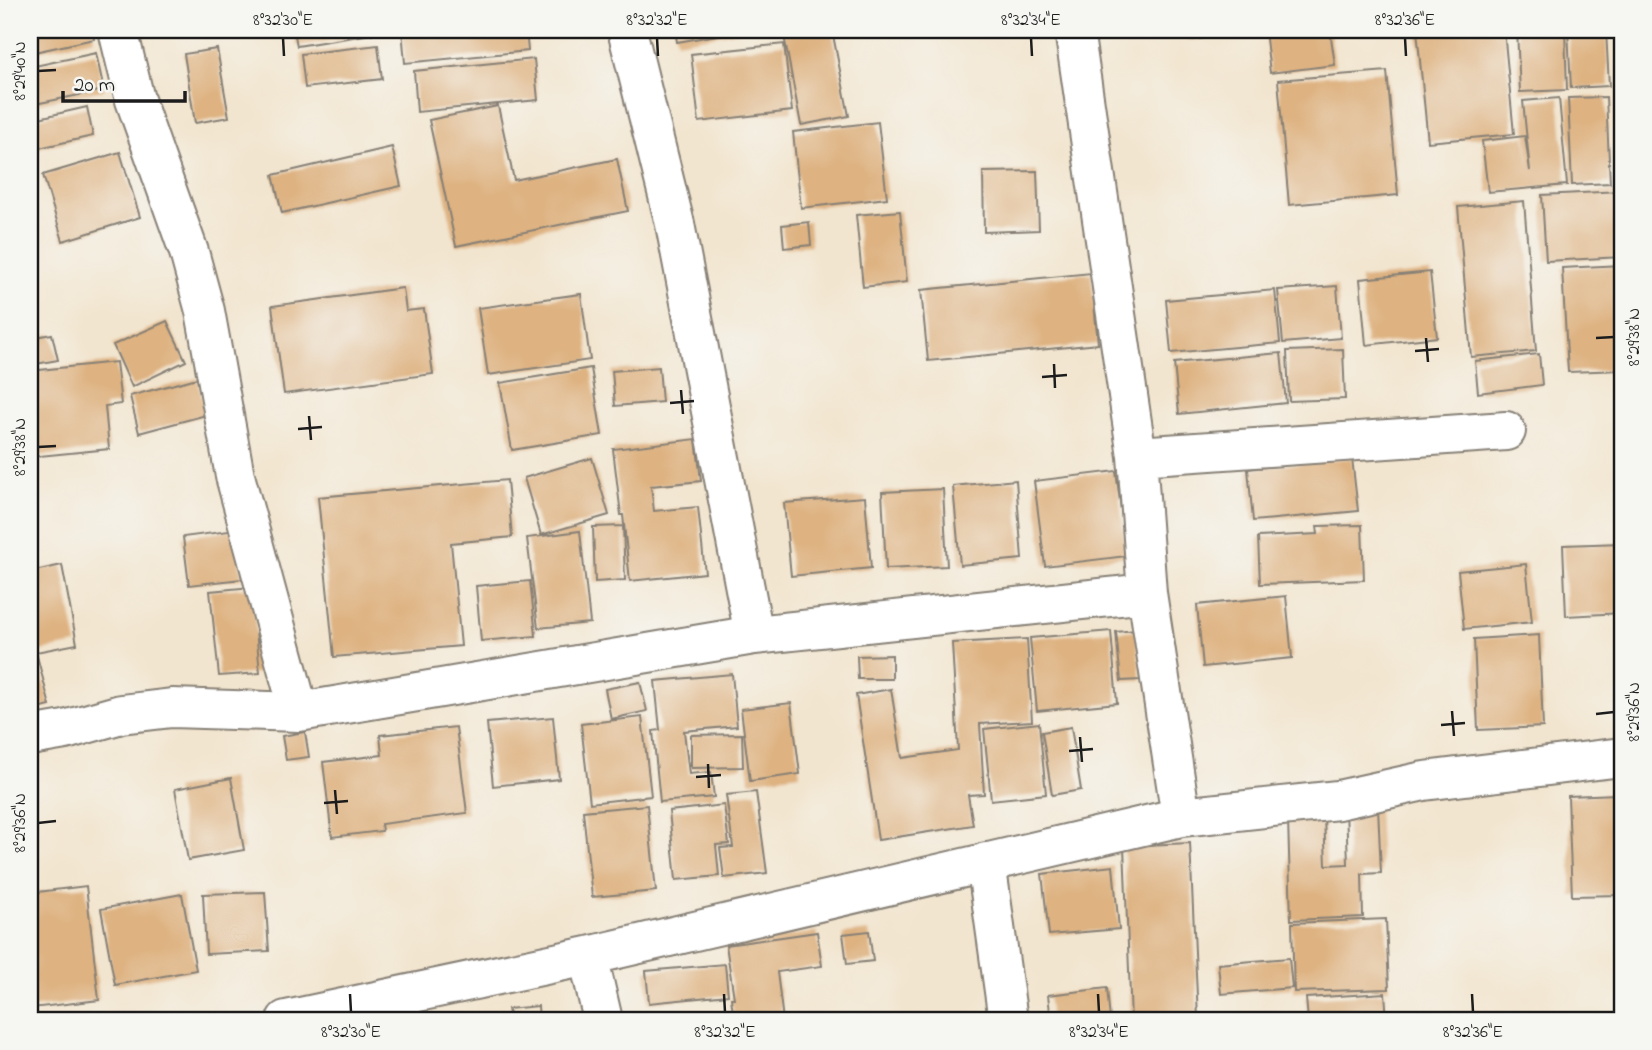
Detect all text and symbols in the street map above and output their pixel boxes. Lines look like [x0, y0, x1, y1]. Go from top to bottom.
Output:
text: 8°32'30"E [253, 8, 313, 34]
text: 8°32'32"E [626, 8, 688, 34]
text: 8°32'34"E [1001, 8, 1061, 34]
text: 8°32'36"E [1375, 8, 1435, 34]
text: 8°29'40"N [8, 41, 34, 101]
scale bar [63, 60, 186, 104]
text: 20 m [74, 71, 115, 101]
text: 8°29'38"N [1622, 308, 1648, 366]
text: 8°29'38"N [8, 418, 34, 476]
text: 8°29'36"N [1622, 682, 1648, 742]
text: 8°29'36"N [8, 793, 34, 853]
text: 8°32'30"E [321, 1020, 381, 1046]
text: 8°32'32"E [694, 1020, 756, 1046]
text: 8°32'34"E [1069, 1020, 1129, 1046]
text: 8°32'36"E [1443, 1020, 1503, 1046]

